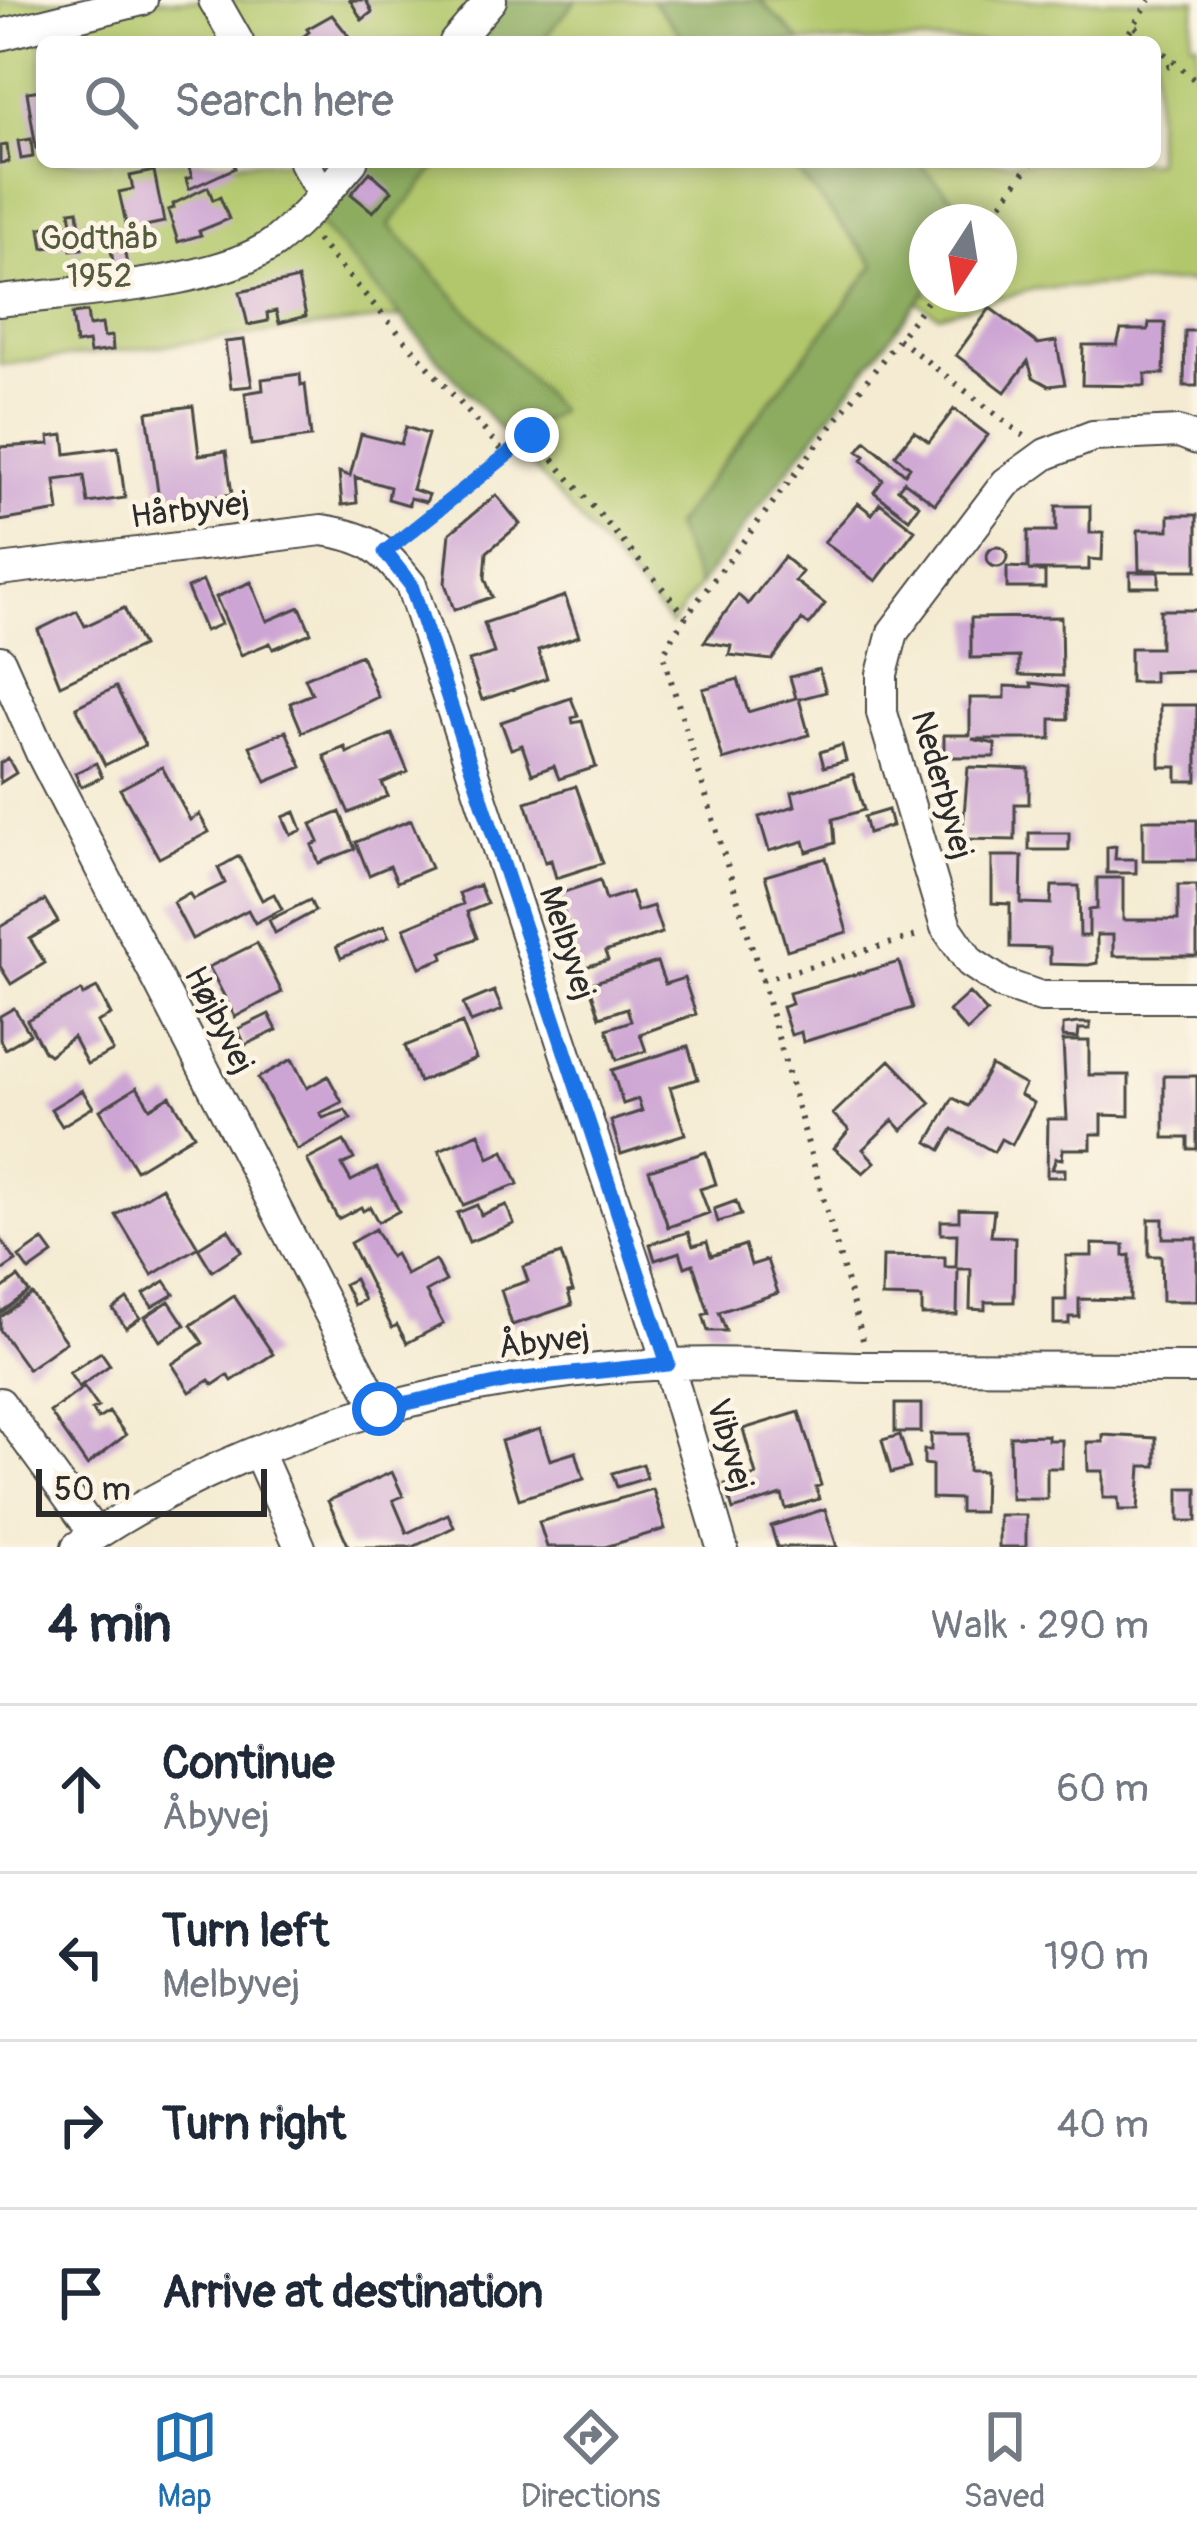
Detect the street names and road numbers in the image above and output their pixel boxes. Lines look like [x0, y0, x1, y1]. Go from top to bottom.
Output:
street label: Hårbyvej [129, 482, 251, 538]
street label: Nederbyvej [901, 706, 983, 864]
street label: Melbyvej [529, 881, 605, 1005]
street label: Højbyvej [175, 959, 263, 1081]
street label: Åbyvej [496, 1315, 592, 1368]
street label: Vibyvej [697, 1394, 763, 1496]

